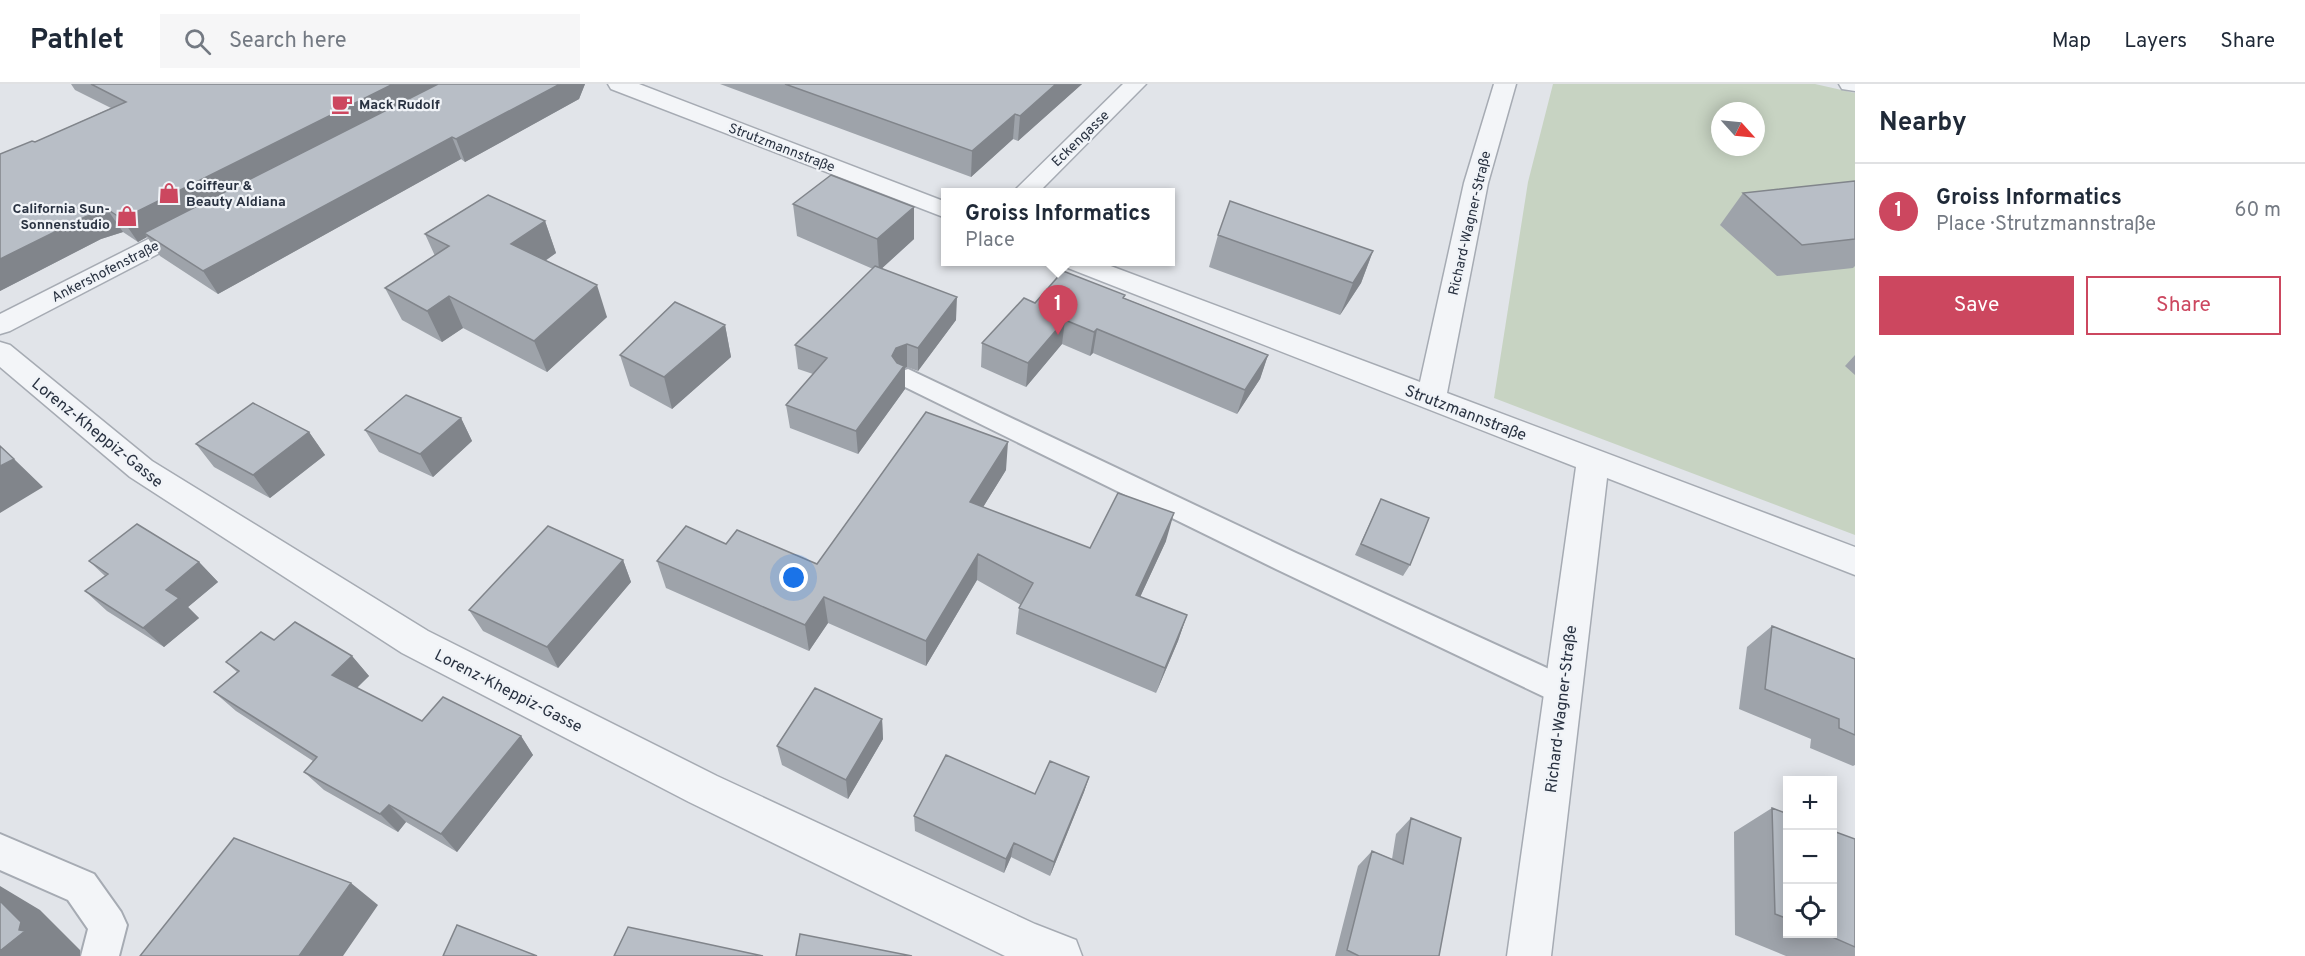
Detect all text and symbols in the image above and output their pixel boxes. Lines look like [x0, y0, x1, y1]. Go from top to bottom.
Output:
search box [160, 14, 580, 68]
text: Pathlet [30, 23, 124, 59]
icon: search [181, 25, 214, 58]
text: Search here [229, 28, 347, 55]
text: Map [2052, 28, 2091, 55]
text: Layers [2124, 28, 2187, 55]
text: Share [2220, 28, 2275, 55]
cafe icon: Mack Rudolf [330, 92, 354, 116]
place label: Mack Rudolf [359, 97, 440, 114]
north arrow [1711, 102, 1765, 156]
street label: Eckengasse [1049, 107, 1113, 171]
text: Nearby [1879, 107, 1967, 140]
street label: Strutzmannstraße [726, 120, 837, 177]
street label: Richard-Wagner-Straße [1446, 149, 1495, 297]
place label: Coiffeur & Beauty Aldiana [186, 178, 286, 211]
shop icon: Coiffeur & Beauty Aldiana [157, 181, 181, 205]
text: Groiss Informatics [1936, 185, 2122, 212]
popup [941, 188, 1175, 266]
text: 1 [1895, 198, 1903, 224]
text: 60 m [2235, 198, 2281, 224]
place label: California Sun- Sonnenstudio [12, 201, 110, 234]
text: Groiss Informatics [965, 201, 1151, 228]
shop icon: California Sun- Sonnenstudio [115, 204, 139, 228]
text: Place · Strutzmannstraße [1936, 212, 2156, 238]
text: Place [965, 228, 1015, 254]
street label: Ankershofenstraße [49, 238, 162, 307]
button: Save [1879, 276, 2074, 335]
button: Share [2086, 276, 2281, 335]
pin: 1 [1038, 286, 1078, 335]
street label: Lorenz-Kheppiz-Gasse [27, 374, 167, 493]
street label: Strutzmannstraße [1402, 381, 1529, 446]
your location [779, 563, 808, 592]
street label: Richard-Wagner-Straße [1542, 624, 1582, 794]
street label: Lorenz-Kheppiz-Gasse [431, 646, 585, 738]
map controls [1783, 776, 1837, 938]
button: + [1783, 776, 1837, 830]
button: − [1783, 830, 1837, 884]
button: locate [1783, 884, 1837, 938]

